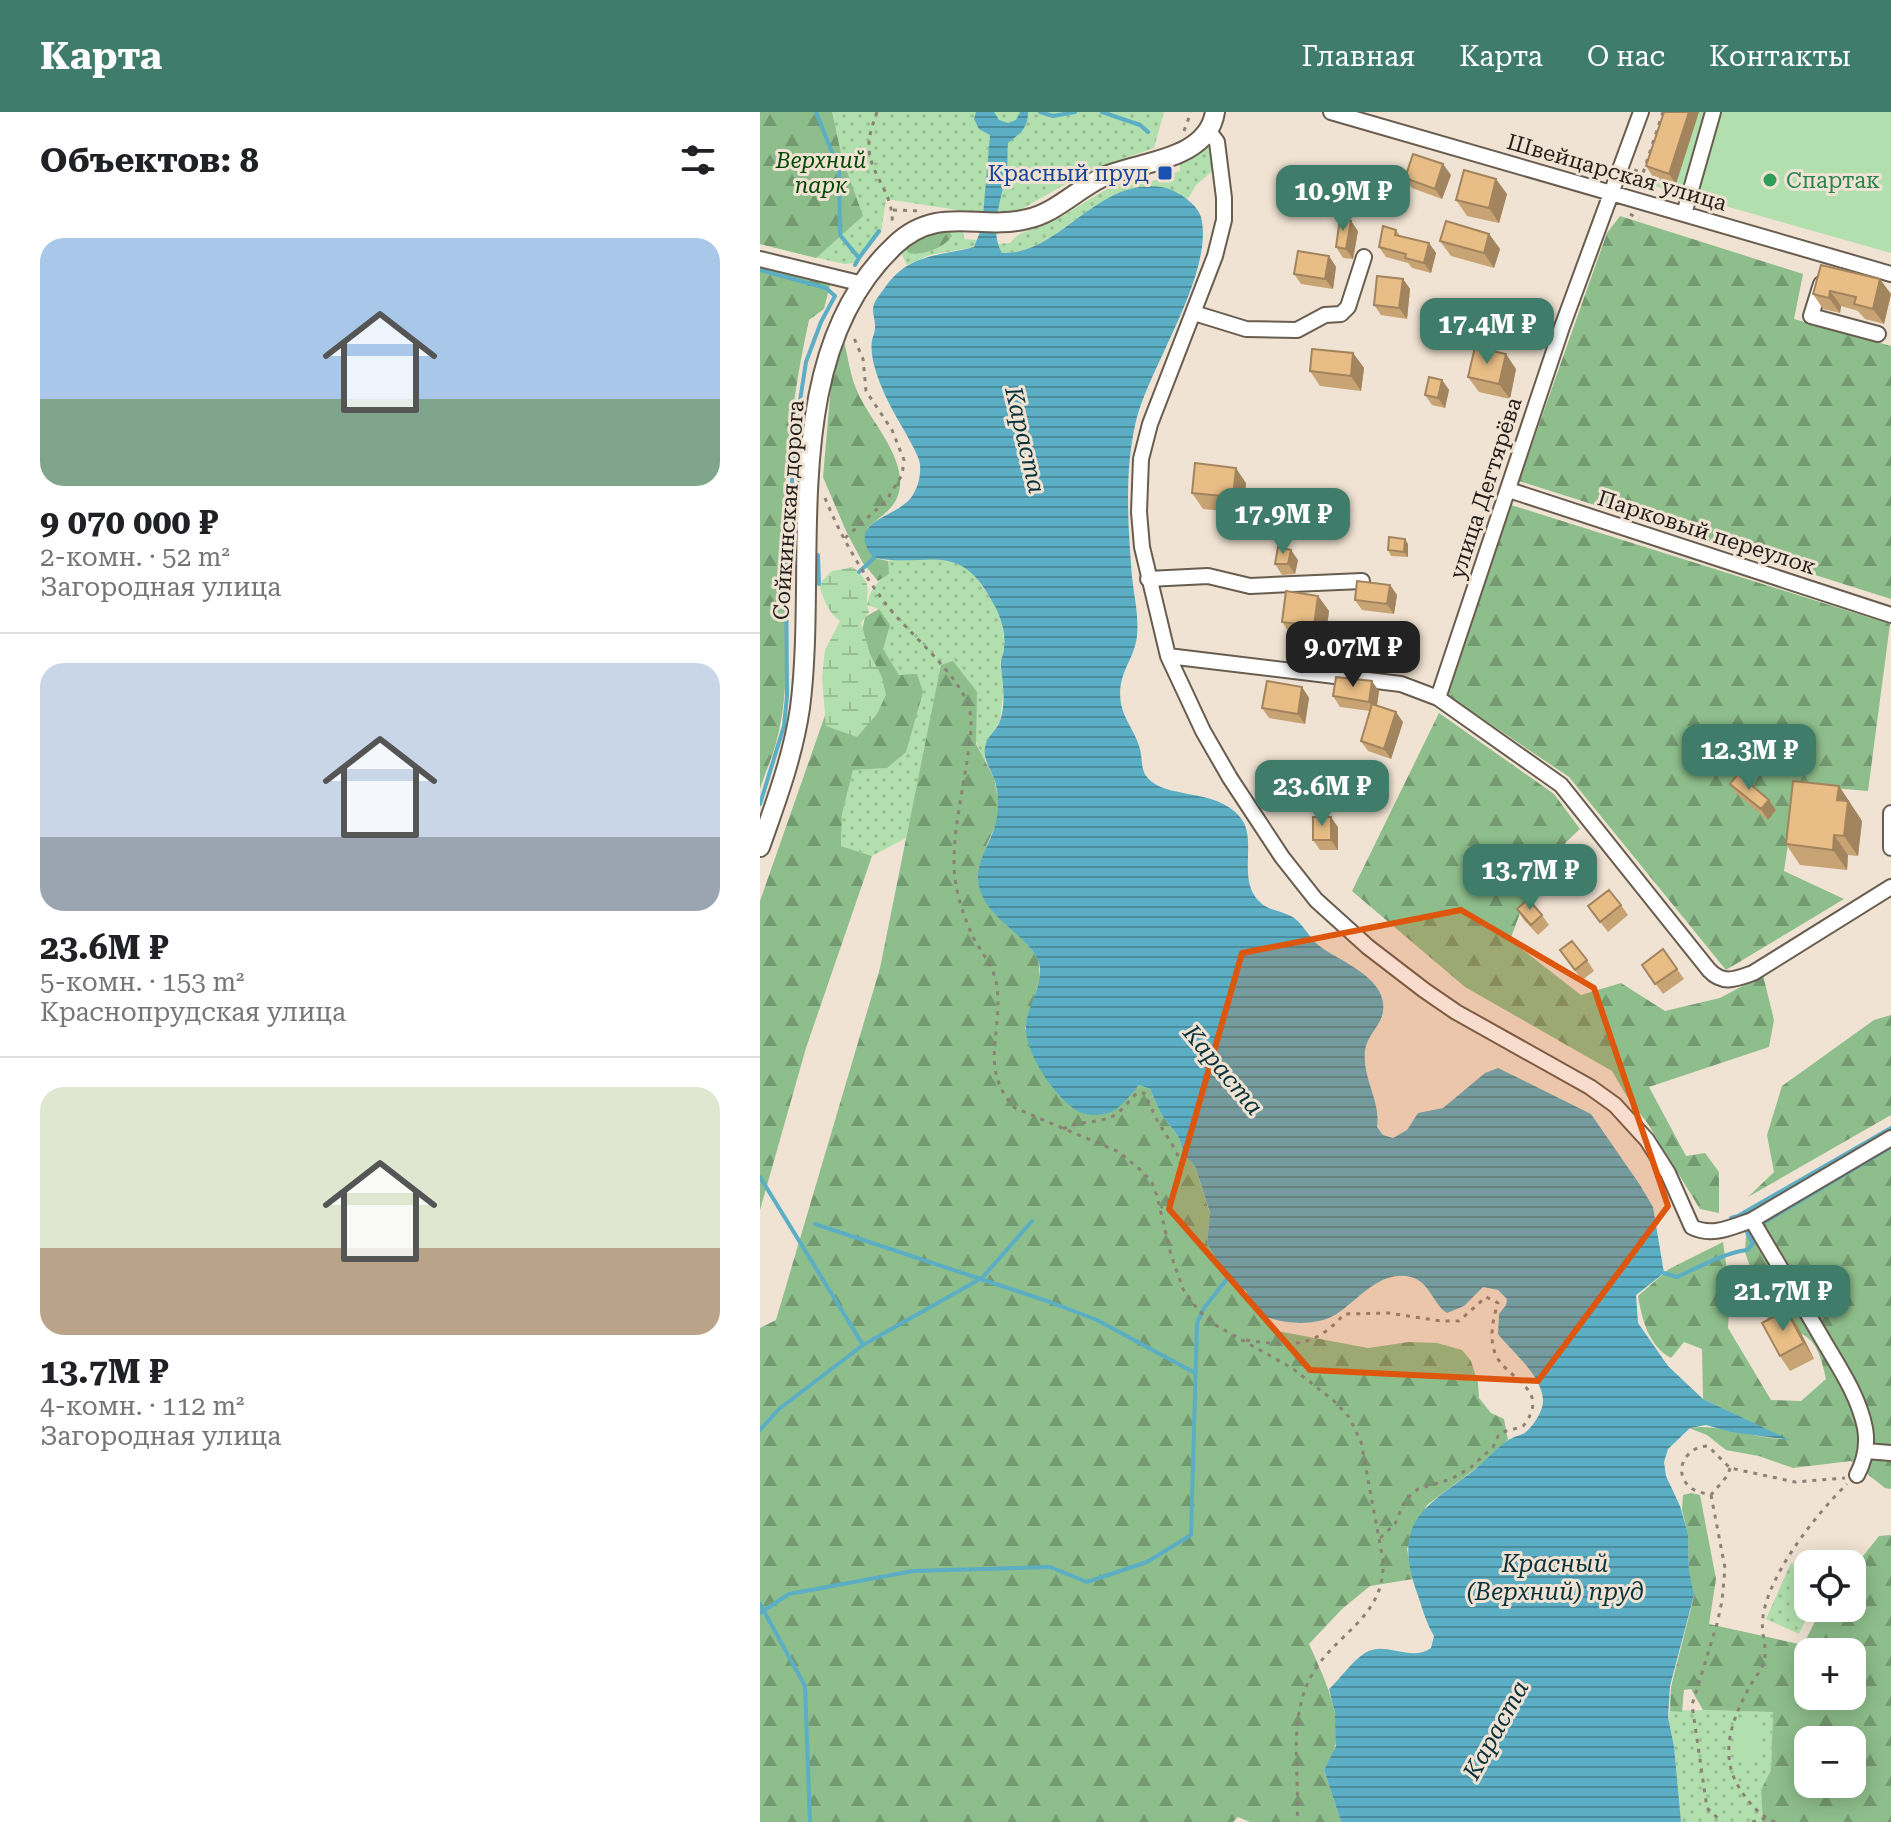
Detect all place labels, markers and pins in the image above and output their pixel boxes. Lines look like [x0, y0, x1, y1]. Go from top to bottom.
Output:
place label: Красный пруд [988, 161, 1149, 186]
marker: Красный пруд [1156, 164, 1174, 182]
pin: 10.9M ₽ [1269, 165, 1417, 233]
place label: Спартак [1786, 168, 1880, 193]
marker: Спартак [1761, 171, 1779, 189]
pin: 17.4M ₽ [1413, 298, 1561, 366]
pin: 17.9M ₽ [1209, 488, 1357, 556]
pin: 9.07M ₽ [1279, 621, 1427, 689]
pin: 12.3M ₽ [1675, 724, 1823, 792]
pin: 23.6M ₽ [1248, 760, 1396, 828]
pin: 13.7M ₽ [1456, 844, 1604, 912]
pin: 21.7M ₽ [1709, 1265, 1857, 1333]

